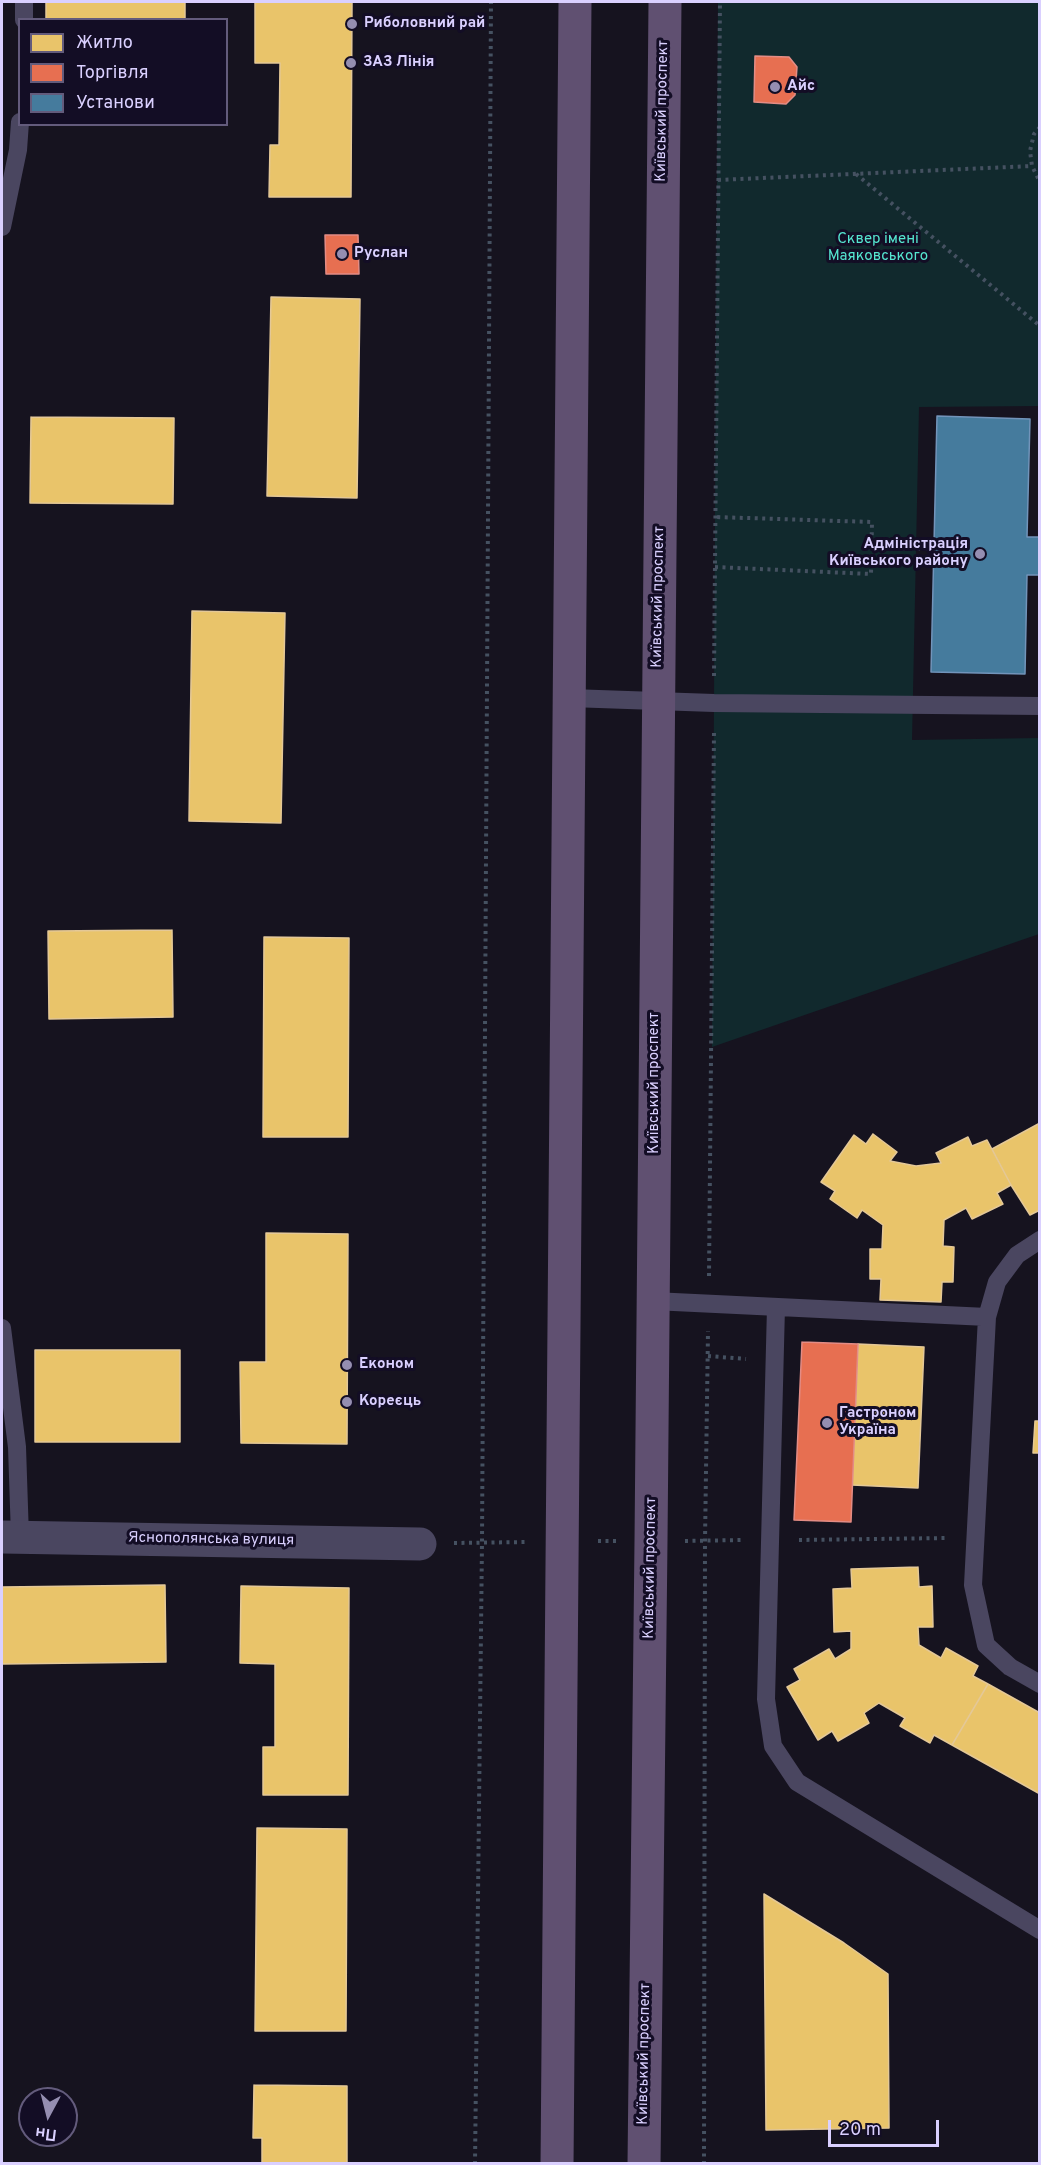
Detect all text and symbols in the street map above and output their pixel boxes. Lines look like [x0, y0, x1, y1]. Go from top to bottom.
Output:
place label: Риболовний рай [364, 15, 485, 33]
marker: Риболовний рай [345, 17, 359, 31]
legend [18, 18, 228, 126]
text: Житло [76, 32, 133, 55]
street label: Київський проспект [653, 40, 673, 182]
place label: ЗАЗ Лінія [363, 54, 434, 72]
marker: ЗАЗ Лінія [344, 56, 358, 70]
text: Торгівля [76, 62, 149, 85]
place label: Айс [787, 78, 815, 96]
marker: Айс [768, 80, 782, 94]
text: Установи [76, 92, 155, 115]
park label: Сквер імені Маяковського [828, 231, 928, 266]
place label: Руслан [354, 245, 408, 263]
marker: Руслан [335, 247, 349, 261]
street label: Київський проспект [649, 526, 669, 668]
place label: Адміністрація Київського району [829, 536, 968, 571]
marker: Адміністрація Київського району [973, 547, 987, 561]
street label: Київський проспект [646, 1012, 664, 1154]
place label: Економ [359, 1356, 414, 1374]
marker: Економ [340, 1358, 354, 1372]
place label: Кореєць [359, 1393, 421, 1411]
marker: Кореєць [340, 1395, 354, 1409]
place label: Гастроном Україна [839, 1405, 916, 1440]
marker: Гастроном Україна [820, 1416, 834, 1430]
street label: Київський проспект [641, 1497, 661, 1639]
street label: Яснополянська вулиця [128, 1530, 294, 1550]
street label: Київський проспект [635, 1983, 655, 2125]
north arrow [18, 2087, 78, 2147]
scale bar [831, 2108, 942, 2146]
text: 20 m [839, 2119, 881, 2142]
text: Пн [34, 2122, 58, 2144]

